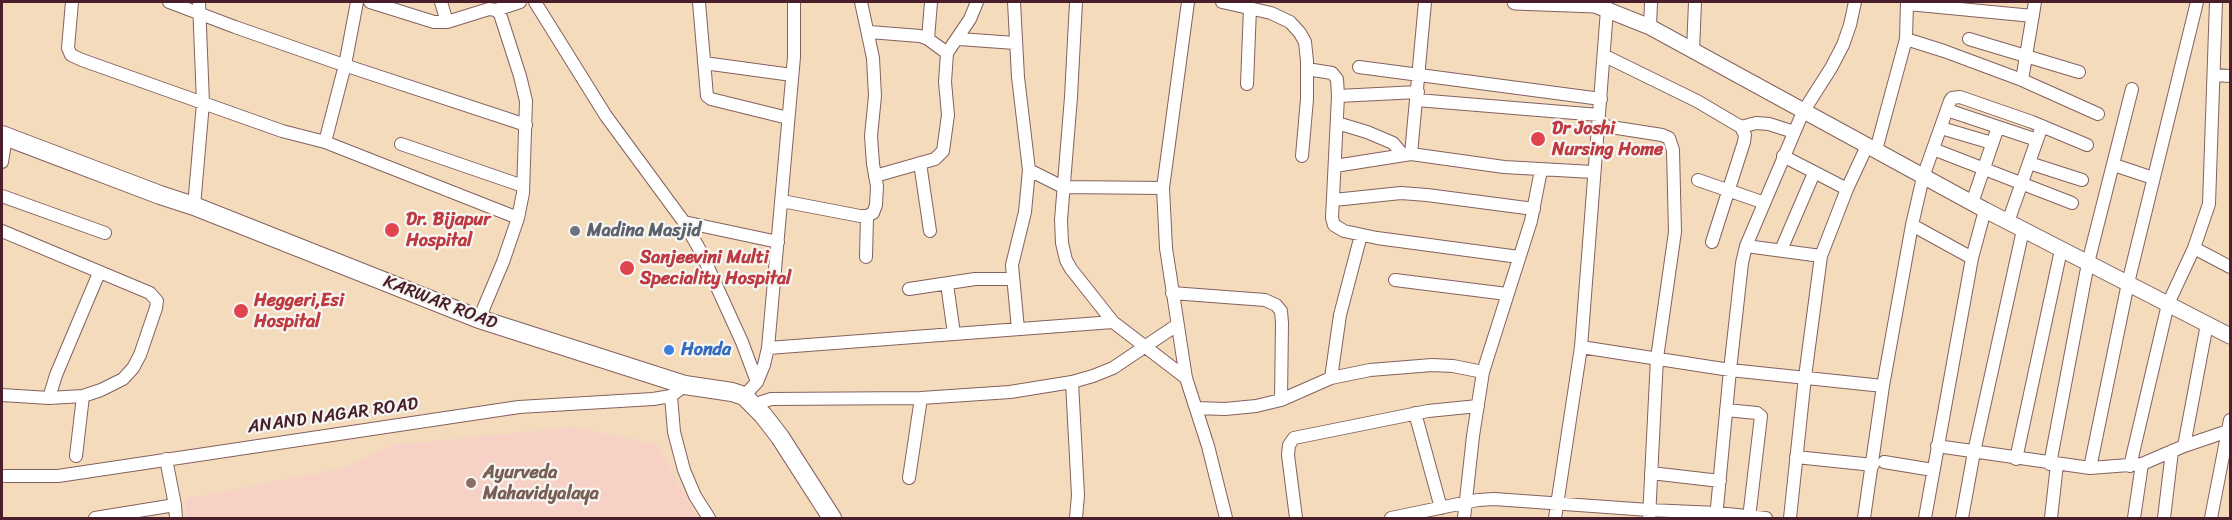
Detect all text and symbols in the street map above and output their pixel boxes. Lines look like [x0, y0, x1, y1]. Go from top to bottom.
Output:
place label: Dr Joshi Nursing Home [1552, 118, 1663, 160]
marker: Dr Joshi Nursing Home [1529, 130, 1547, 148]
place label: Dr. Bijapur Hospital [406, 209, 491, 252]
place label: Madina Masjid [587, 220, 701, 242]
marker: Dr. Bijapur Hospital [383, 221, 401, 239]
marker: Madina Masjid [568, 224, 582, 238]
place label: Sanjeevini Multi Speciality Hospital [640, 247, 791, 290]
marker: Sanjeevini Multi Speciality Hospital [618, 259, 636, 277]
street label: KARWAR ROAD [380, 271, 500, 335]
place label: Heggeri,Esi Hospital [254, 290, 344, 332]
marker: Heggeri,Esi Hospital [232, 302, 250, 320]
place label: Honda [681, 339, 731, 361]
marker: Honda [662, 343, 676, 357]
street label: ANAND NAGAR ROAD [246, 393, 420, 439]
place label: Ayurveda Mahavidyalaya [483, 462, 599, 504]
marker: Ayurveda Mahavidyalaya [464, 476, 478, 490]

